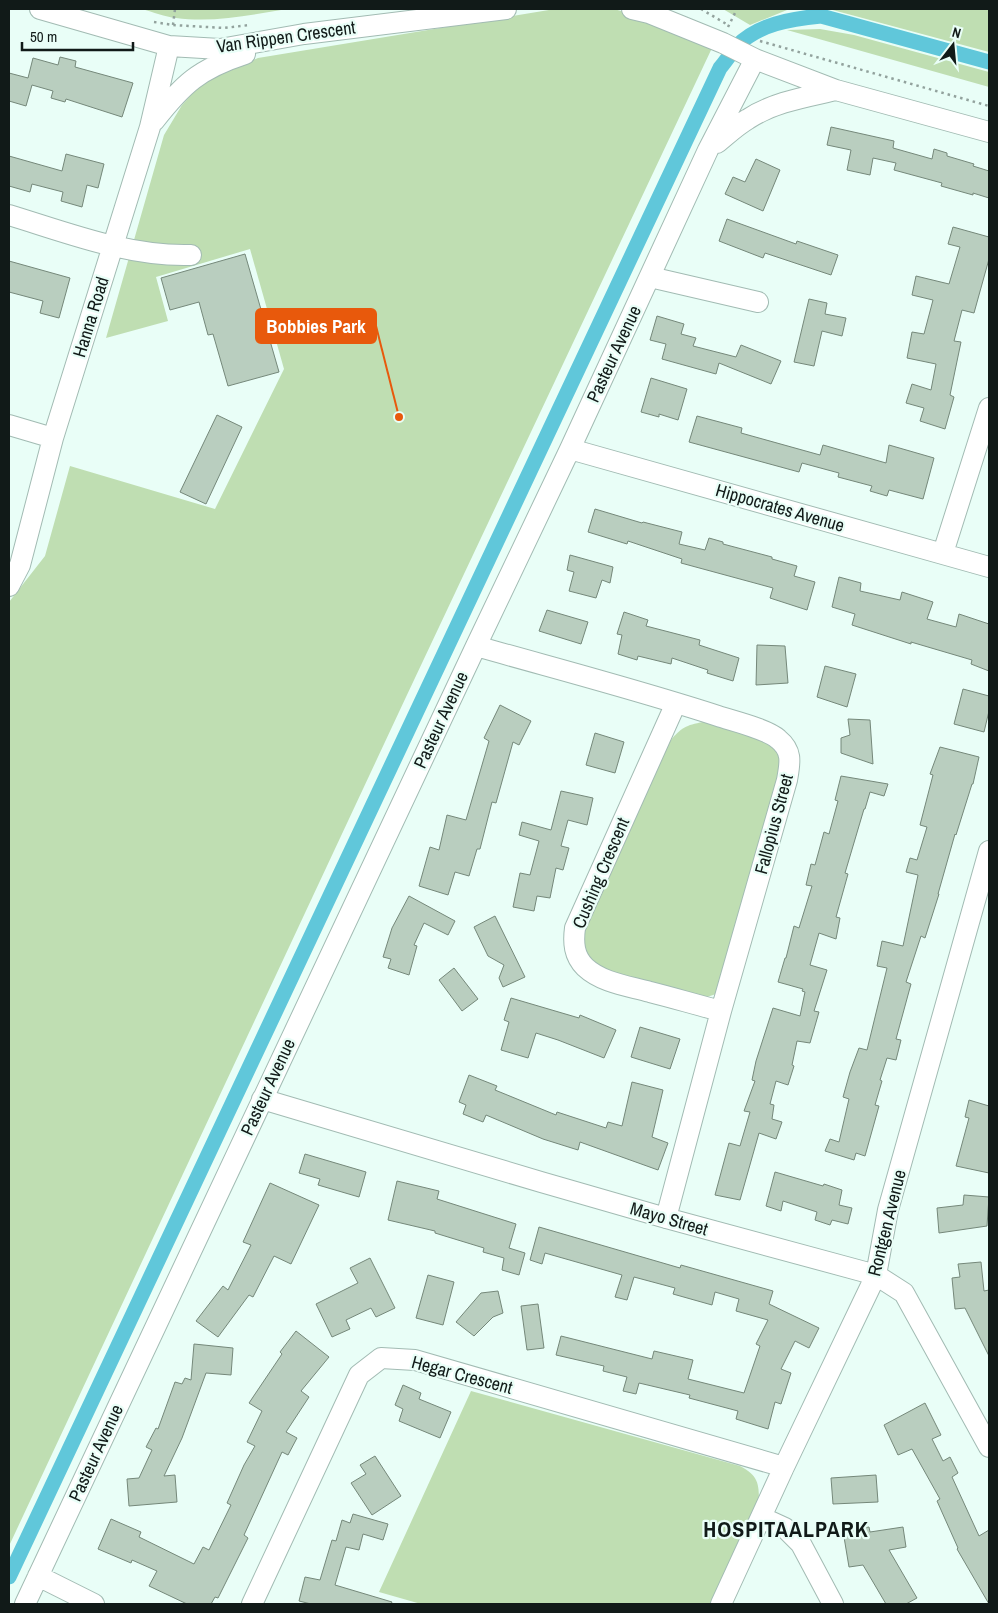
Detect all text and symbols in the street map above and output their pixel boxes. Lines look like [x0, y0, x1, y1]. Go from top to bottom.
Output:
street label: Van Rippen Crescent [215, 14, 357, 59]
scale bar [22, 20, 134, 52]
north arrow [928, 20, 978, 70]
text: N [950, 23, 963, 42]
text: 50 m [30, 26, 57, 47]
street label: Hanna Road [66, 274, 115, 360]
street label: Pasteur Avenue [580, 301, 647, 406]
callout: Bobbies Park [256, 309, 376, 343]
text: Bobbies Park [266, 313, 366, 339]
street label: Hippocrates Avenue [713, 477, 847, 538]
street label: Pasteur Avenue [407, 667, 474, 772]
street label: Fallopius Street [748, 771, 799, 877]
street label: Cushing Crescent [566, 814, 635, 932]
street label: Pasteur Avenue [234, 1034, 301, 1139]
street label: Rontgen Avenue [861, 1167, 912, 1279]
street label: Mayo Street [627, 1196, 711, 1242]
street label: Hegar Crescent [409, 1349, 515, 1400]
street label: Pasteur Avenue [62, 1400, 129, 1505]
district label: HOSPITAALPARK [703, 1514, 869, 1544]

